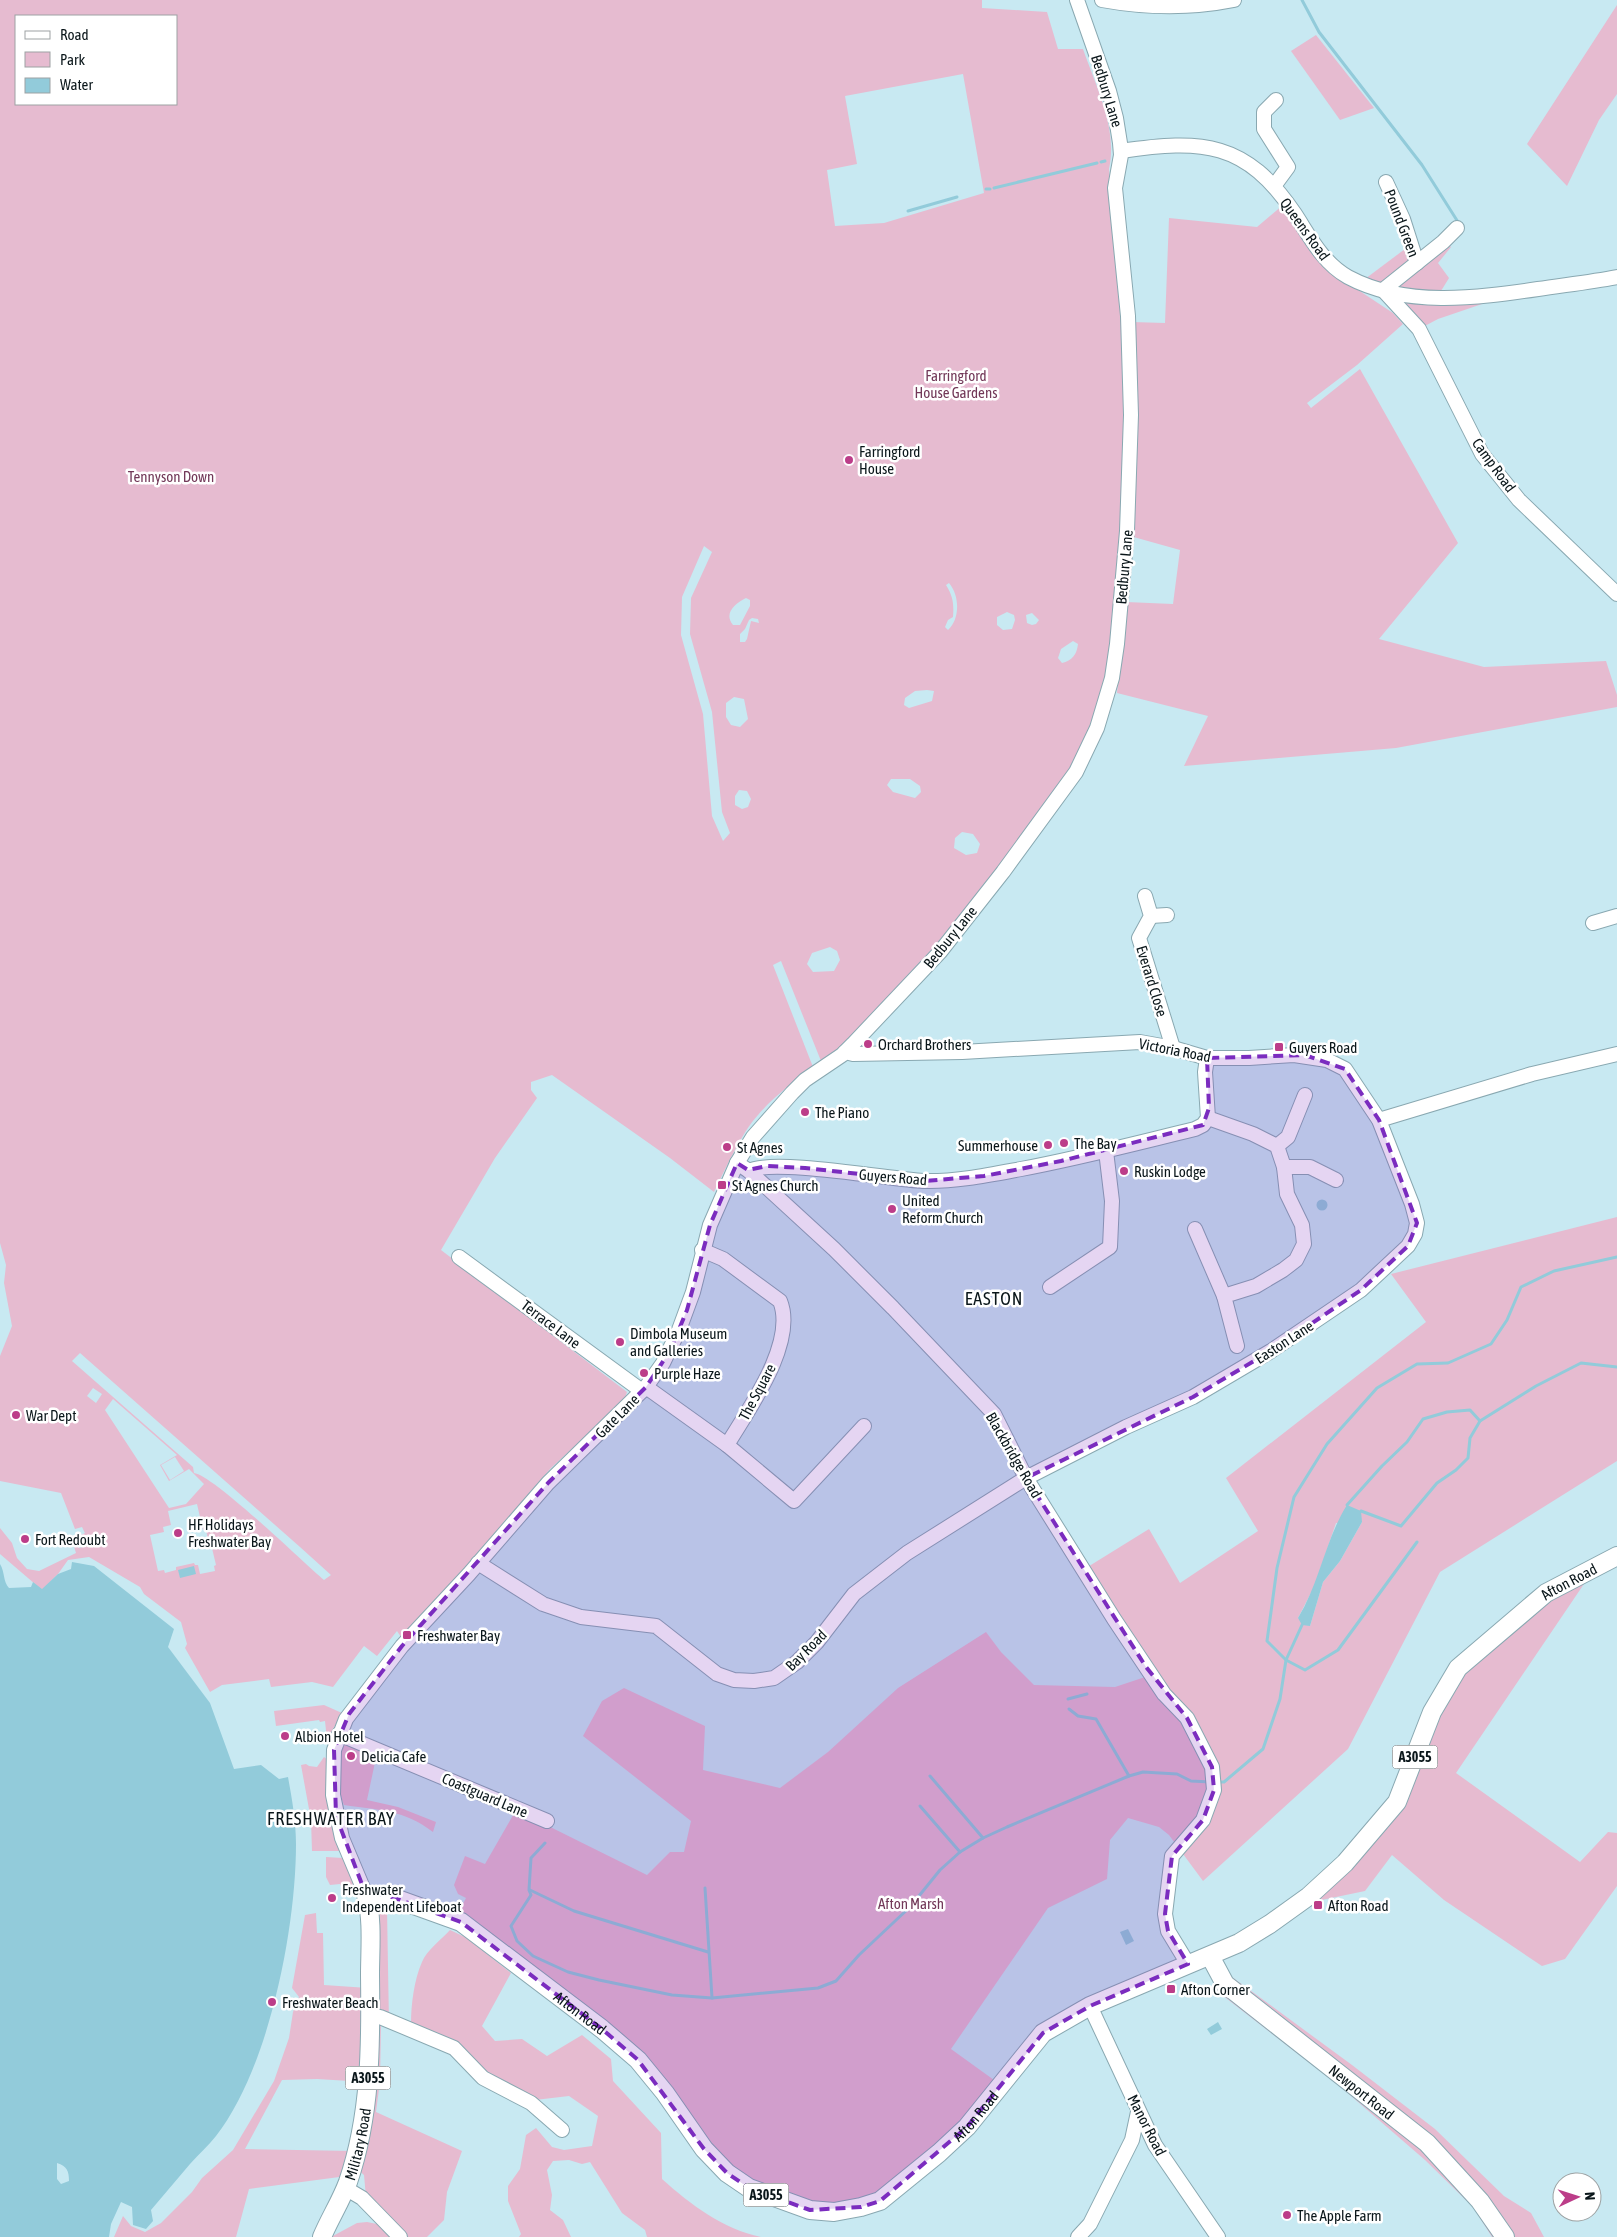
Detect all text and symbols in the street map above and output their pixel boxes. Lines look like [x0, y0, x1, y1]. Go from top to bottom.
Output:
legend [15, 15, 178, 105]
text: Road [60, 26, 89, 43]
text: Park [60, 51, 85, 68]
street label: Bedbury Lane [1088, 53, 1126, 129]
text: Water [60, 76, 93, 93]
street label: Pound Green [1381, 187, 1423, 259]
street label: Queens Road [1277, 195, 1333, 263]
park label: Farringford House Gardens [914, 367, 998, 401]
street label: Camp Road [1469, 435, 1519, 495]
place label: Farringford House [859, 443, 920, 477]
marker: Farringford House [843, 454, 855, 466]
park label: Tennyson Down [128, 468, 214, 485]
street label: Bedbury Lane [1112, 529, 1136, 605]
street label: Bedbury Lane [920, 902, 980, 971]
street label: Everard Close [1133, 943, 1171, 1019]
street label: Victoria Road [1137, 1035, 1213, 1065]
place label: Orchard Brothers [878, 1036, 971, 1053]
marker: Orchard Brothers [862, 1038, 874, 1050]
place label: Guyers Road [1289, 1039, 1357, 1056]
marker: Guyers Road [1273, 1041, 1285, 1053]
place label: The Piano [815, 1104, 869, 1121]
marker: The Piano [799, 1106, 811, 1118]
place label: The Bay [1074, 1135, 1117, 1152]
place label: Summerhouse [958, 1137, 1038, 1154]
marker: The Bay [1058, 1137, 1070, 1149]
place label: St Agnes [737, 1139, 783, 1156]
marker: Summerhouse [1042, 1139, 1054, 1151]
marker: St Agnes [721, 1141, 733, 1153]
place label: Ruskin Lodge [1134, 1163, 1206, 1180]
marker: Ruskin Lodge [1118, 1165, 1130, 1177]
street label: Guyers Road [858, 1166, 928, 1188]
place label: St Agnes Church [732, 1177, 818, 1194]
marker: St Agnes Church [716, 1179, 728, 1191]
place label: United Reform Church [902, 1192, 983, 1226]
marker: United Reform Church [886, 1203, 898, 1215]
district label: EASTON [965, 1288, 1023, 1309]
street label: Terrace Lane [518, 1296, 584, 1352]
street label: Easton Lane [1252, 1317, 1316, 1367]
place label: Dimbola Museum and Galleries [630, 1325, 727, 1359]
marker: Dimbola Museum and Galleries [614, 1336, 626, 1348]
street label: The Square [735, 1361, 779, 1423]
place label: Purple Haze [654, 1365, 721, 1382]
marker: Purple Haze [638, 1367, 650, 1379]
street label: Gate Lane [592, 1390, 643, 1441]
place label: War Dept [26, 1407, 77, 1424]
marker: War Dept [10, 1409, 22, 1421]
street label: Blackbridge Road [983, 1409, 1045, 1501]
place label: HF Holidays Freshwater Bay [188, 1516, 271, 1550]
marker: HF Holidays Freshwater Bay [172, 1527, 184, 1539]
place label: Fort Redoubt [35, 1531, 106, 1548]
marker: Fort Redoubt [19, 1533, 31, 1545]
street label: Afton Road [1537, 1560, 1599, 1603]
street label: Bay Road [782, 1626, 830, 1674]
place label: Freshwater Bay [417, 1627, 500, 1644]
marker: Freshwater Bay [401, 1629, 413, 1641]
place label: Albion Hotel [295, 1728, 364, 1745]
marker: Albion Hotel [279, 1730, 291, 1742]
road number: A3055 [1392, 1745, 1438, 1768]
place label: Delicia Cafe [361, 1748, 427, 1765]
marker: Delicia Cafe [345, 1750, 357, 1762]
street label: Coastguard Lane [440, 1769, 531, 1821]
district label: FRESHWATER BAY [267, 1808, 395, 1829]
place label: Freshwater Independent Lifeboat [342, 1881, 461, 1915]
marker: Freshwater Independent Lifeboat [326, 1892, 338, 1904]
park label: Afton Marsh [878, 1895, 944, 1912]
place label: Afton Road [1328, 1897, 1389, 1914]
marker: Afton Road [1312, 1899, 1324, 1911]
place label: Afton Corner [1181, 1981, 1250, 1998]
marker: Afton Corner [1165, 1983, 1177, 1995]
street label: Afton Road [551, 1987, 610, 2038]
place label: Freshwater Beach [282, 1994, 379, 2011]
marker: Freshwater Beach [266, 1996, 278, 2008]
street label: Newport Road [1326, 2061, 1398, 2123]
road number: A3055 [346, 2066, 390, 2090]
street label: Afton Road [949, 2087, 1001, 2144]
street label: Manor Road [1124, 2092, 1170, 2158]
street label: Military Road [341, 2107, 373, 2182]
north arrow [1552, 2172, 1602, 2222]
road number: A3055 [744, 2184, 788, 2206]
text: N [1582, 2191, 1598, 2201]
place label: The Apple Farm [1297, 2207, 1382, 2224]
marker: The Apple Farm [1281, 2209, 1293, 2221]

